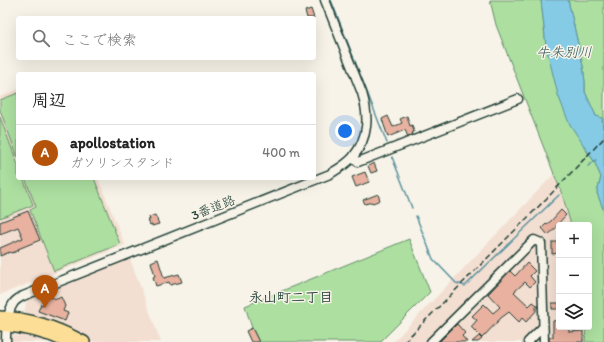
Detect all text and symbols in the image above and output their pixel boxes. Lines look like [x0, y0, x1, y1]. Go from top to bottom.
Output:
search box [16, 16, 316, 60]
icon: search [30, 27, 52, 49]
text: ここで検索 [62, 31, 137, 49]
water label: 牛朱別川 [536, 44, 592, 61]
text: 周辺 [32, 90, 66, 110]
your location [335, 121, 355, 141]
text: apollostation [70, 134, 155, 152]
text: A [41, 145, 49, 160]
text: 400 m [262, 145, 300, 160]
text: ガソリンスタンド [70, 155, 174, 170]
street label: 3番道路 [189, 192, 237, 223]
map controls [556, 222, 592, 330]
button: + [556, 222, 592, 258]
button: − [556, 258, 592, 294]
pin: A [32, 275, 58, 308]
district label: 永山町二丁目 [249, 289, 333, 306]
button: layers [556, 294, 592, 330]

